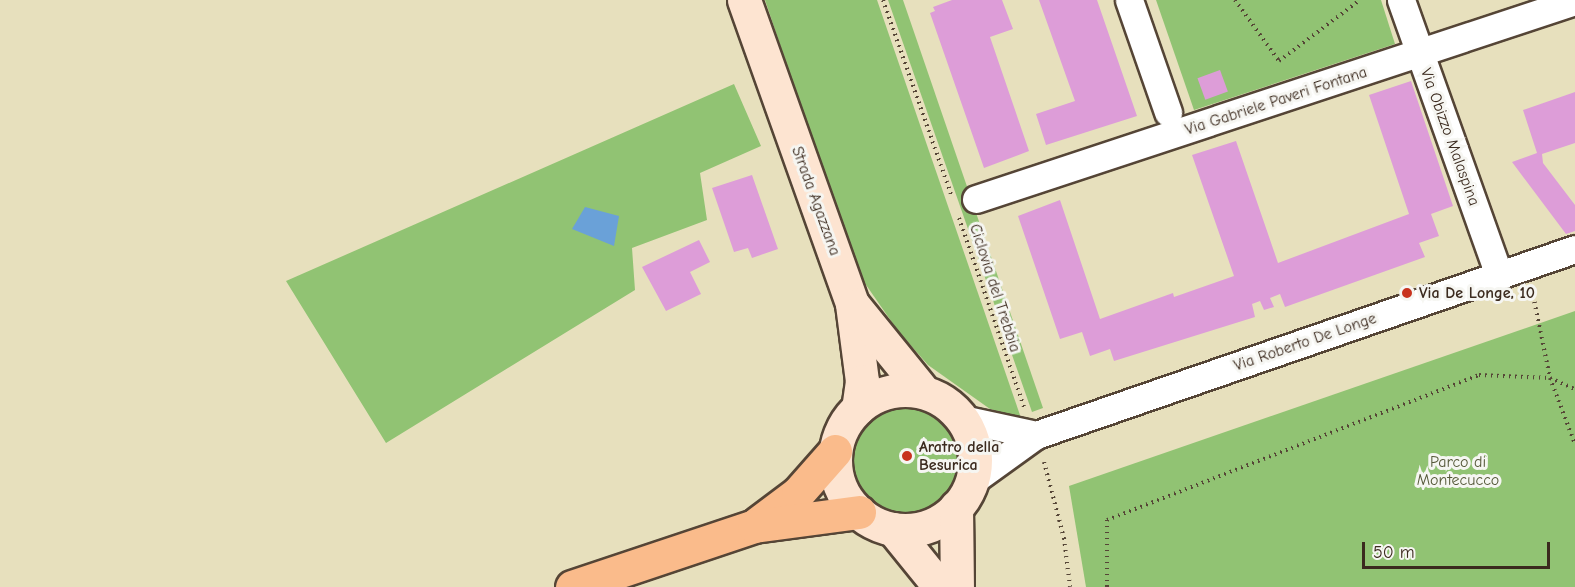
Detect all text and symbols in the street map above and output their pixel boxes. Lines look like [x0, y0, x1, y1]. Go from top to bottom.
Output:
street label: Via Gabriele Paveri Fontana [1183, 62, 1369, 140]
street label: Via Obizzo Malaspina [1416, 66, 1484, 208]
street label: Strada Agazzana [787, 144, 845, 258]
street label: Ciclovia del Trebbia [965, 221, 1025, 355]
place label: Via De Longe, 10 [1419, 283, 1535, 303]
marker: Via De Longe, 10 [1400, 286, 1414, 300]
street label: Via Roberto De Longe [1231, 309, 1379, 375]
place label: Aratro della Besurica [919, 437, 999, 475]
marker: Aratro della Besurica [900, 449, 914, 463]
park label: Parco di Montecucco [1417, 452, 1499, 490]
scale bar [1365, 530, 1552, 568]
text: 50 m [1373, 542, 1415, 563]

